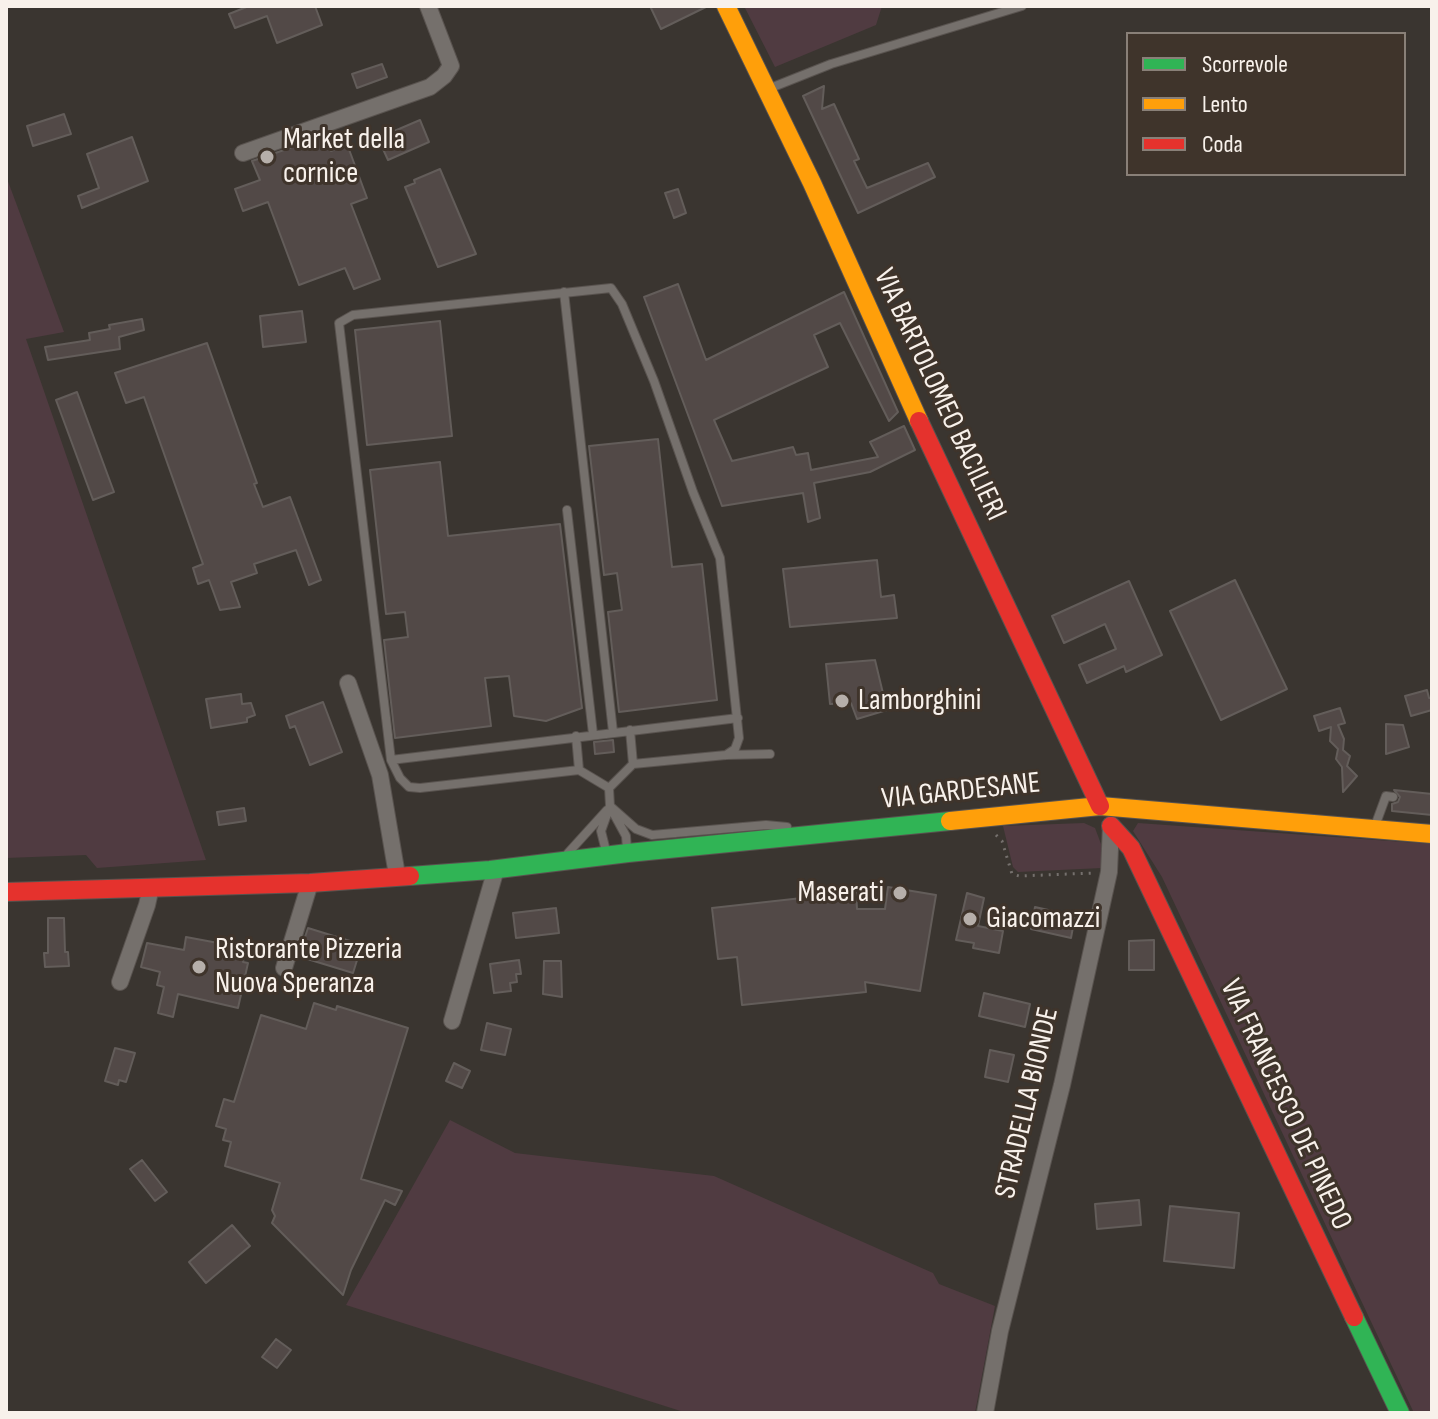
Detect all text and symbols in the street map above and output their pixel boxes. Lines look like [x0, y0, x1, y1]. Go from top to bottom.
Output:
legend [1126, 32, 1406, 176]
text: Scorrevole [1202, 50, 1288, 79]
text: Lento [1202, 90, 1248, 119]
place label: Market della cornice [283, 122, 405, 192]
text: Coda [1202, 130, 1243, 159]
marker: Market della cornice [258, 148, 276, 166]
street label: VIA BARTOLOMEO BACILIERI [865, 263, 1013, 527]
place label: Lamborghini [858, 683, 981, 719]
marker: Lamborghini [833, 692, 851, 710]
street label: VIA GARDESANE [880, 766, 1042, 818]
place label: Maserati [797, 875, 884, 911]
marker: Maserati [891, 884, 909, 902]
place label: Giacomazzi [986, 901, 1100, 937]
marker: Giacomazzi [961, 910, 979, 928]
place label: Ristorante Pizzeria Nuova Speranza [215, 932, 402, 1002]
marker: Ristorante Pizzeria Nuova Speranza [190, 958, 208, 976]
street label: VIA FRANCESCO DE PINEDO [1211, 974, 1359, 1236]
street label: STRADELLA BIONDE [989, 1004, 1067, 1202]

